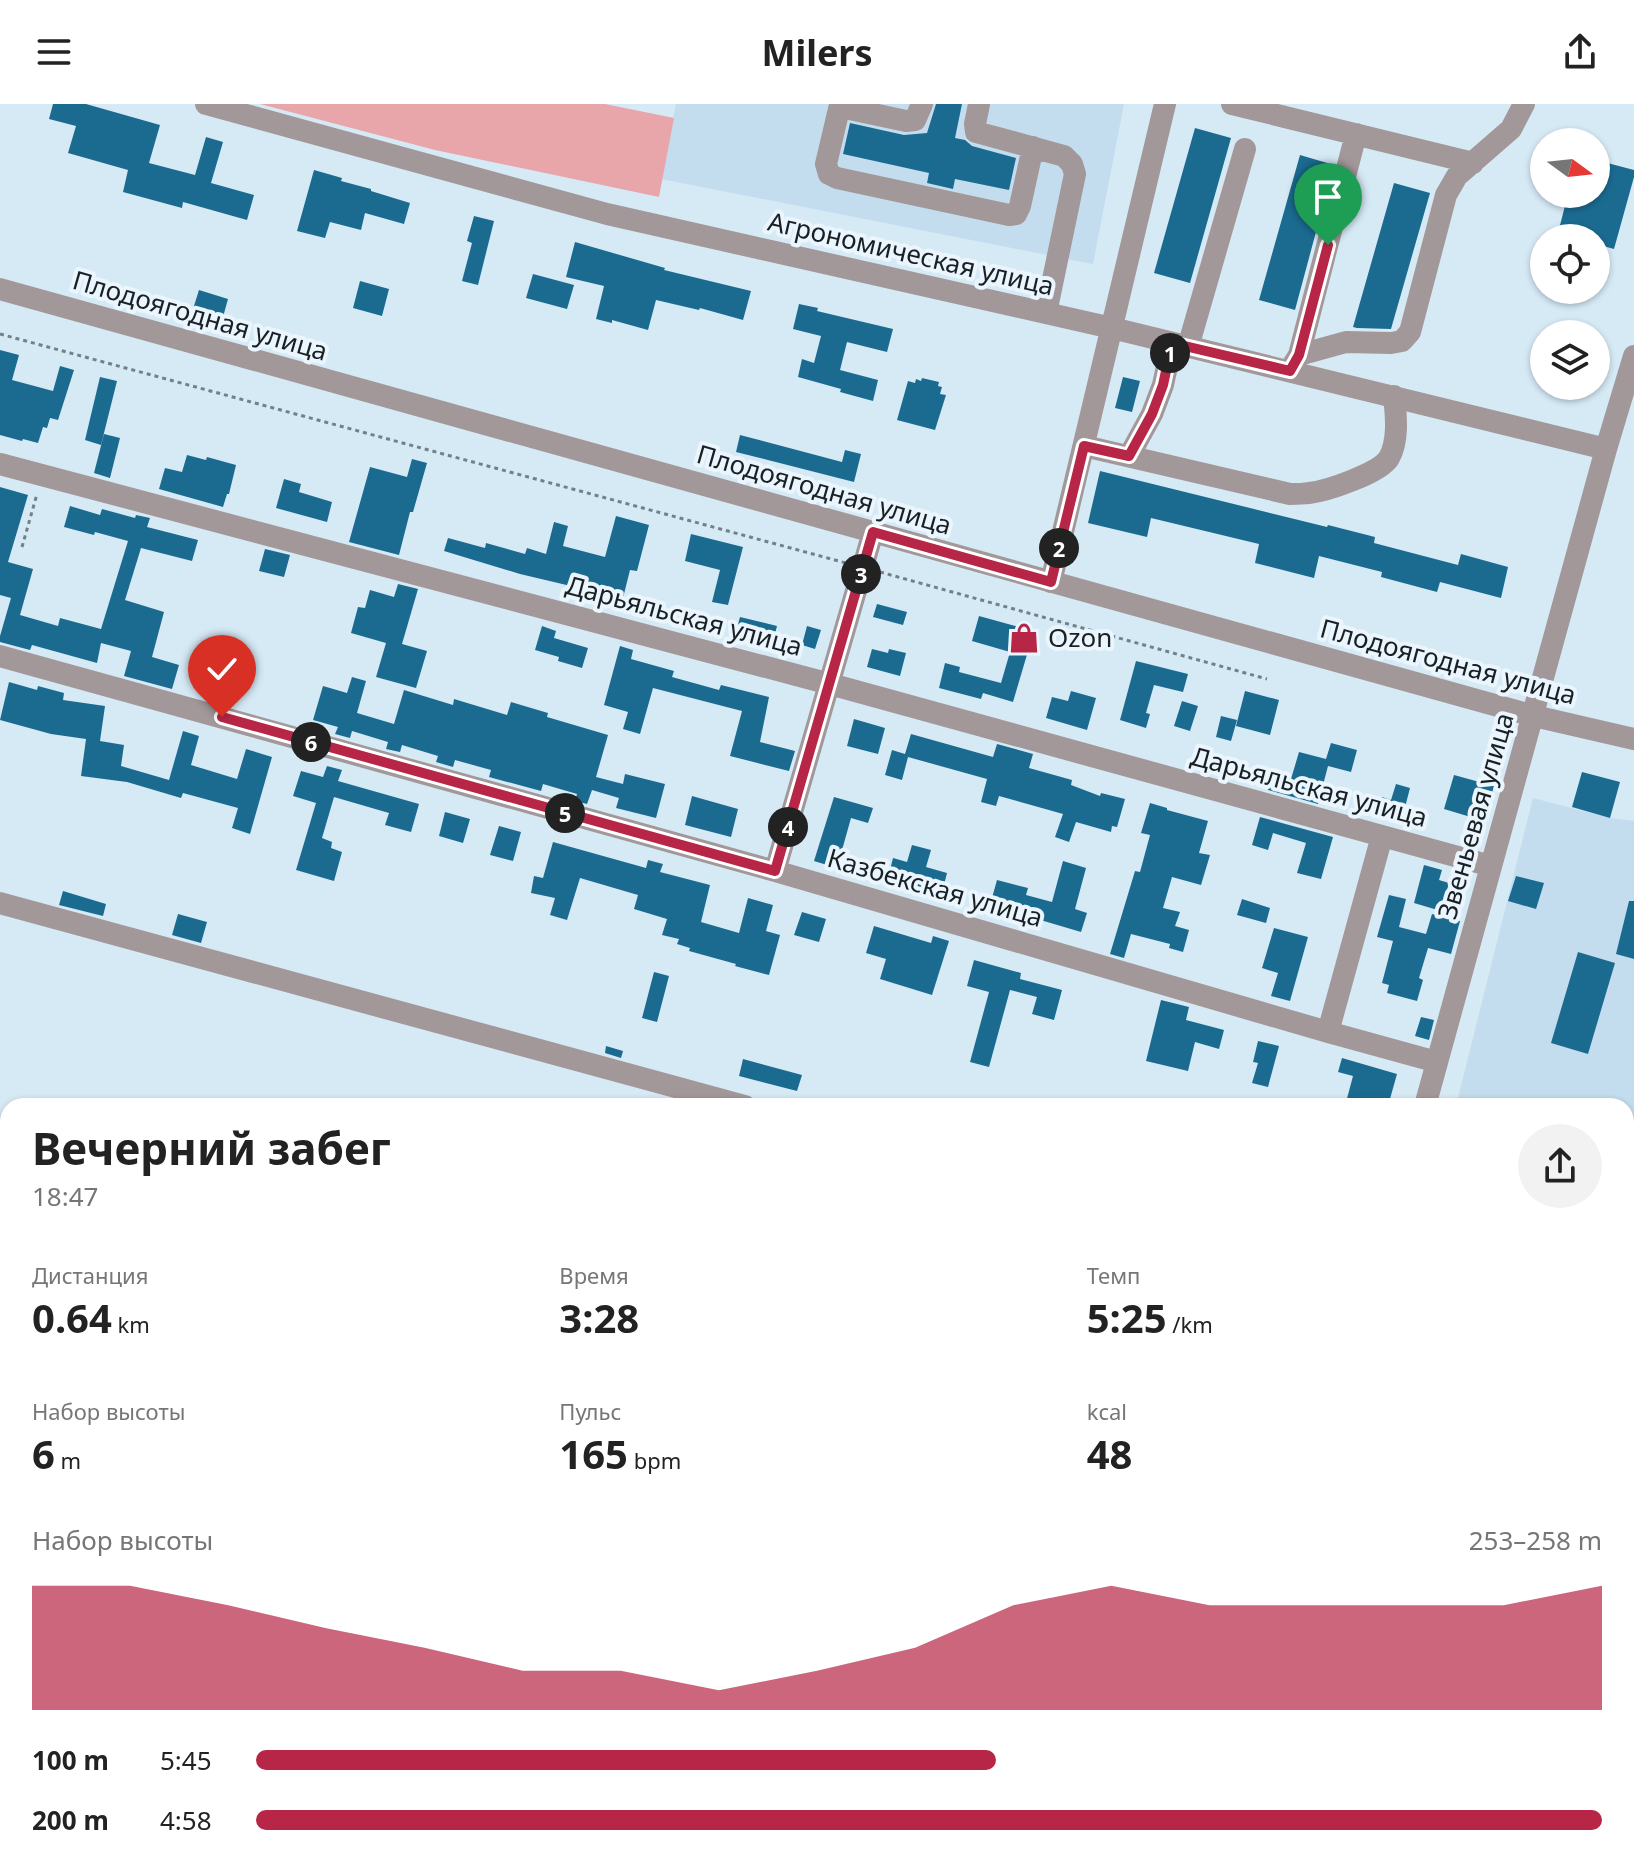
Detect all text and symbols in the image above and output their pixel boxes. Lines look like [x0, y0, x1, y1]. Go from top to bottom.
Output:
text: Milers [761, 28, 873, 77]
icon: menu [32, 30, 76, 74]
icon: share [1558, 30, 1602, 74]
north arrow [1530, 128, 1610, 208]
map controls [1530, 128, 1610, 400]
pin [1294, 163, 1362, 245]
icon: arrive [1306, 175, 1350, 219]
street label: Агрономическая улица [765, 203, 1058, 303]
button: locate [1530, 224, 1610, 304]
street label: Плодоягодная улица [69, 261, 332, 369]
button: layers [1530, 320, 1610, 400]
pin: 1 [1150, 333, 1190, 373]
text: 1 [1164, 338, 1176, 368]
street label: Плодоягодная улица [693, 435, 956, 543]
pin: 2 [1039, 528, 1079, 568]
text: 2 [1053, 533, 1065, 563]
pin: 3 [841, 554, 881, 594]
text: 3 [855, 559, 867, 589]
street label: Дарьяльская улица [562, 566, 806, 664]
street label: Плодоягодная улица [1316, 610, 1580, 713]
place label: Ozon [1048, 619, 1112, 655]
shop icon: Ozon [1007, 621, 1041, 655]
pin [188, 635, 256, 717]
icon: check [200, 647, 244, 691]
street label: Звеньевая улица [1428, 708, 1522, 923]
pin: 6 [291, 722, 331, 762]
text: 6 [305, 727, 317, 757]
street label: Дарьяльская улица [1187, 737, 1431, 835]
pin: 5 [545, 793, 585, 833]
text: 5 [559, 798, 571, 828]
pin: 4 [768, 807, 808, 847]
text: 4 [782, 812, 794, 842]
street label: Казбекская улица [823, 839, 1047, 935]
text: Вечерний забег [32, 1118, 391, 1178]
button: share [1518, 1124, 1602, 1208]
text: 18:47 [32, 1178, 98, 1214]
text: Дистанция [32, 1260, 148, 1290]
text: Время [559, 1260, 629, 1290]
text: Темп [1087, 1260, 1140, 1290]
text: 0.64 [32, 1290, 112, 1345]
text: 3:28 [559, 1290, 639, 1345]
text: 5:25 [1087, 1290, 1167, 1345]
text: km [112, 1309, 150, 1339]
text: /km [1167, 1309, 1213, 1339]
text: Набор высоты [32, 1396, 185, 1426]
text: Пульс [559, 1396, 621, 1426]
text: kcal [1087, 1396, 1127, 1426]
text: 6 [32, 1426, 55, 1481]
text: 165 [559, 1426, 628, 1481]
text: 48 [1087, 1426, 1132, 1481]
text: m [55, 1445, 81, 1475]
text: bpm [628, 1445, 681, 1475]
text: Набор высоты [32, 1522, 213, 1558]
text: 253–258 m [1469, 1522, 1602, 1558]
text: 100 m [32, 1742, 109, 1778]
text: 5:45 [160, 1742, 212, 1778]
text: 200 m [32, 1802, 109, 1838]
text: 4:58 [160, 1802, 212, 1838]

